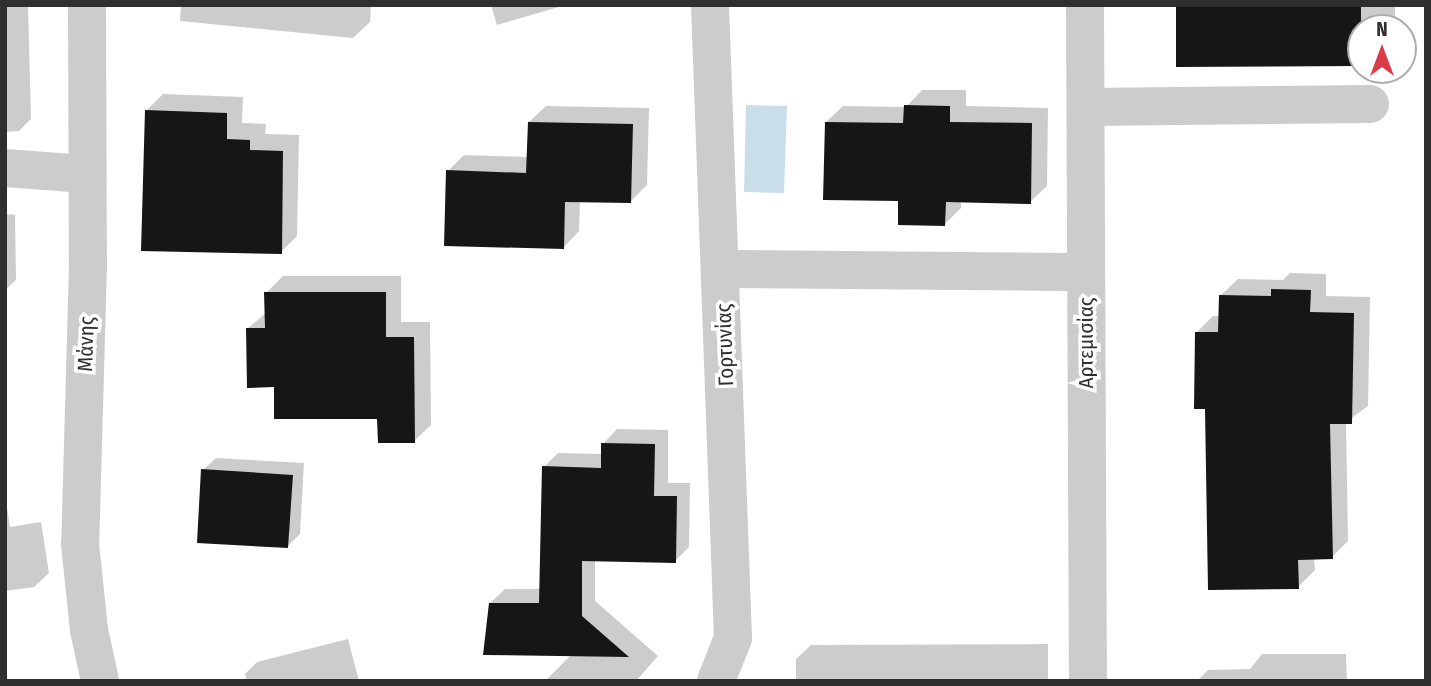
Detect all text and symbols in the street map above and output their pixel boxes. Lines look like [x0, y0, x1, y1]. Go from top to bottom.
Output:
north arrow [1347, 14, 1417, 84]
text: N [1376, 18, 1388, 41]
street label: Αρτεμισίας [1073, 297, 1099, 389]
street label: Γορτυνίας [711, 303, 739, 387]
street label: Μάνης [72, 316, 100, 372]

